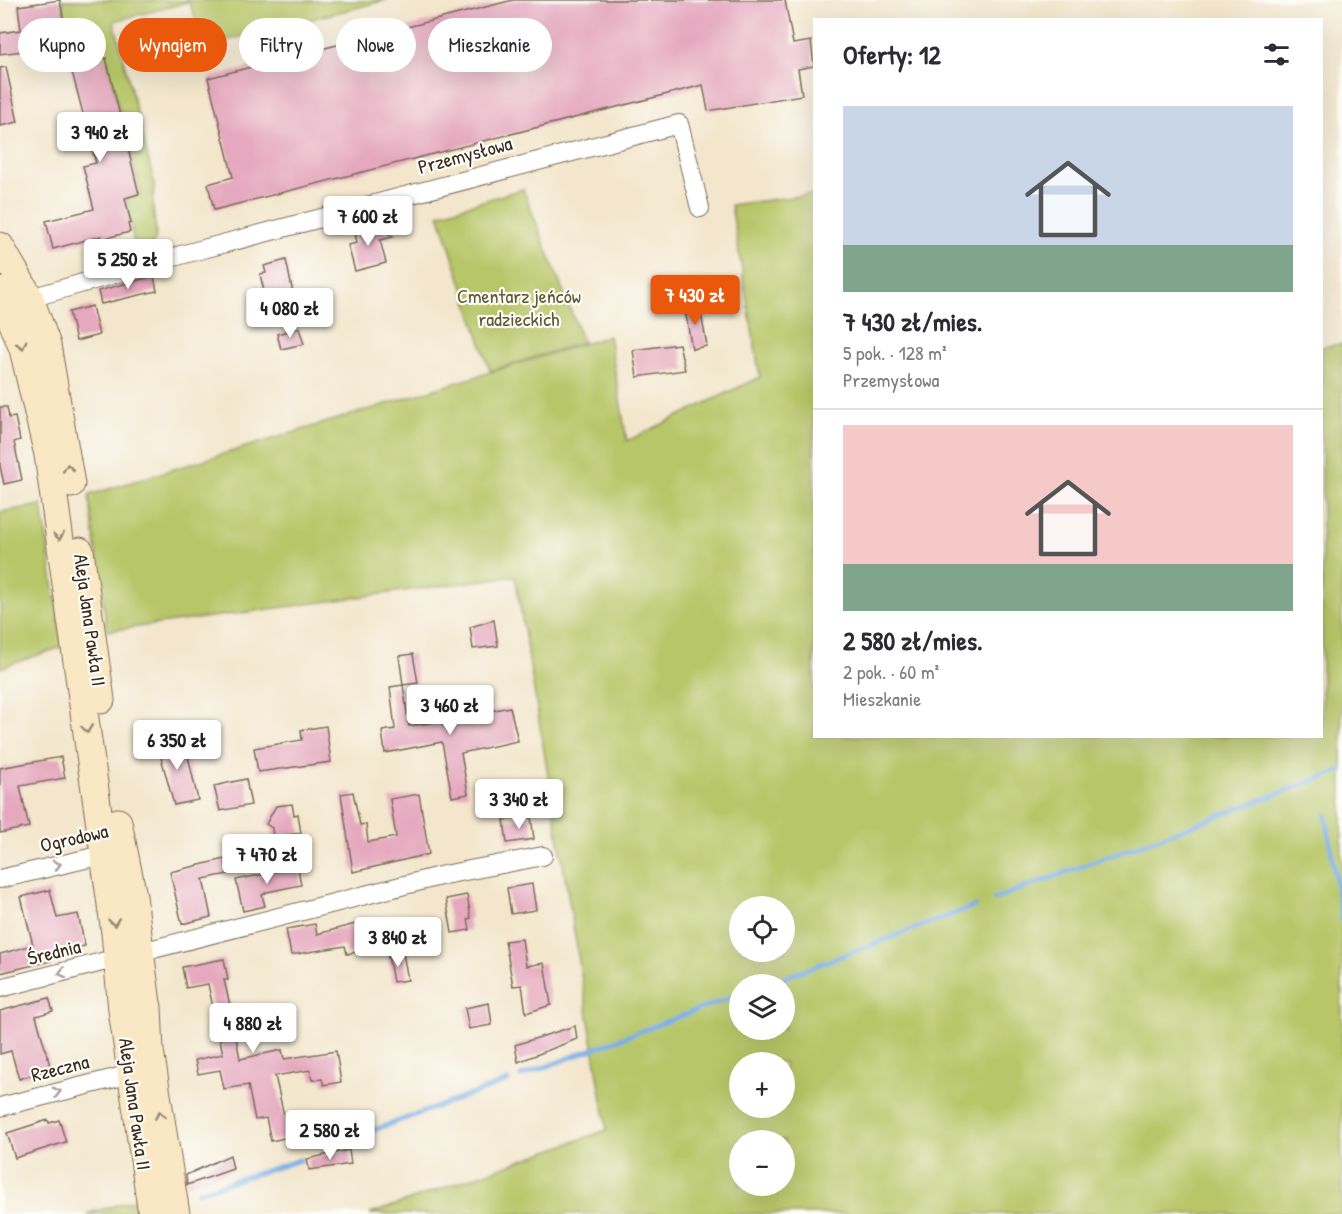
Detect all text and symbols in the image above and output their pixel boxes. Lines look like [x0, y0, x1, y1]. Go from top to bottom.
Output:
chip: Kupno [18, 18, 106, 72]
chip: Wynajem [118, 18, 227, 72]
chip: Filtry [239, 18, 324, 72]
chip: Nowe [336, 18, 416, 72]
chip: Mieszkanie [428, 18, 552, 72]
text: Oferty: 12 [843, 37, 941, 72]
icon: filters [1260, 38, 1293, 71]
pin: 3 940 zł [38, 112, 162, 163]
text: 3 940 zł [71, 118, 129, 145]
street label: Przemysłowa [415, 129, 515, 180]
icon: home [1014, 145, 1122, 253]
pin: 7 600 zł [306, 196, 430, 247]
text: 7 600 zł [337, 202, 399, 229]
pin: 5 250 zł [66, 239, 190, 290]
text: 5 250 zł [98, 245, 158, 272]
pin: 7 430 zł [633, 275, 757, 326]
text: 7 430 zł [665, 281, 725, 308]
park label: Cmentarz jeńców radzieckich [457, 282, 581, 332]
pin: 4 080 zł [228, 288, 352, 339]
text: 4 080 zł [260, 294, 320, 321]
text: 7 430 zł/mies. [843, 304, 982, 339]
text: 5 pok. · 128 m² [843, 339, 947, 366]
one-way arrow [14, 340, 27, 350]
text: Przemysłowa [843, 366, 939, 393]
one-way arrow [63, 464, 75, 473]
icon: home [1014, 464, 1122, 572]
one-way arrow [53, 532, 65, 541]
street label: Aleja Jana Pawła II [68, 552, 113, 688]
text: 2 580 zł/mies. [843, 623, 982, 658]
text: 2 pok. · 60 m² [843, 658, 939, 685]
pin: 3 460 zł [388, 685, 512, 736]
text: Mieszkanie [843, 685, 921, 712]
text: 3 460 zł [421, 691, 479, 718]
pin: 6 350 zł [115, 720, 239, 771]
one-way arrow [80, 725, 92, 734]
text: 6 350 zł [147, 726, 207, 753]
pin: 3 340 zł [457, 779, 581, 830]
text: 3 340 zł [489, 785, 549, 812]
street label: Ogrodowa [37, 817, 111, 858]
pin: 7 470 zł [205, 834, 329, 885]
text: 7 470 zł [236, 840, 298, 867]
one-way arrow [52, 859, 62, 872]
map controls [729, 896, 795, 1196]
button: locate [729, 896, 795, 962]
pin: 3 840 zł [336, 917, 460, 968]
one-way arrow [107, 918, 119, 927]
text: 3 840 zł [368, 923, 428, 950]
street label: Średnia [24, 932, 83, 971]
one-way arrow [57, 965, 67, 978]
button: layers [729, 974, 795, 1040]
pin: 4 880 zł [191, 1003, 315, 1054]
text: 4 880 zł [223, 1009, 283, 1036]
street label: Aleja Jana Pawła II [113, 1036, 158, 1172]
street label: Rzeczna [28, 1047, 92, 1088]
button: + [729, 1052, 795, 1118]
one-way arrow [52, 1087, 62, 1100]
one-way arrow [154, 1110, 166, 1119]
pin: 2 580 zł [268, 1110, 392, 1161]
text: 2 580 zł [300, 1116, 360, 1143]
button: − [729, 1130, 795, 1196]

